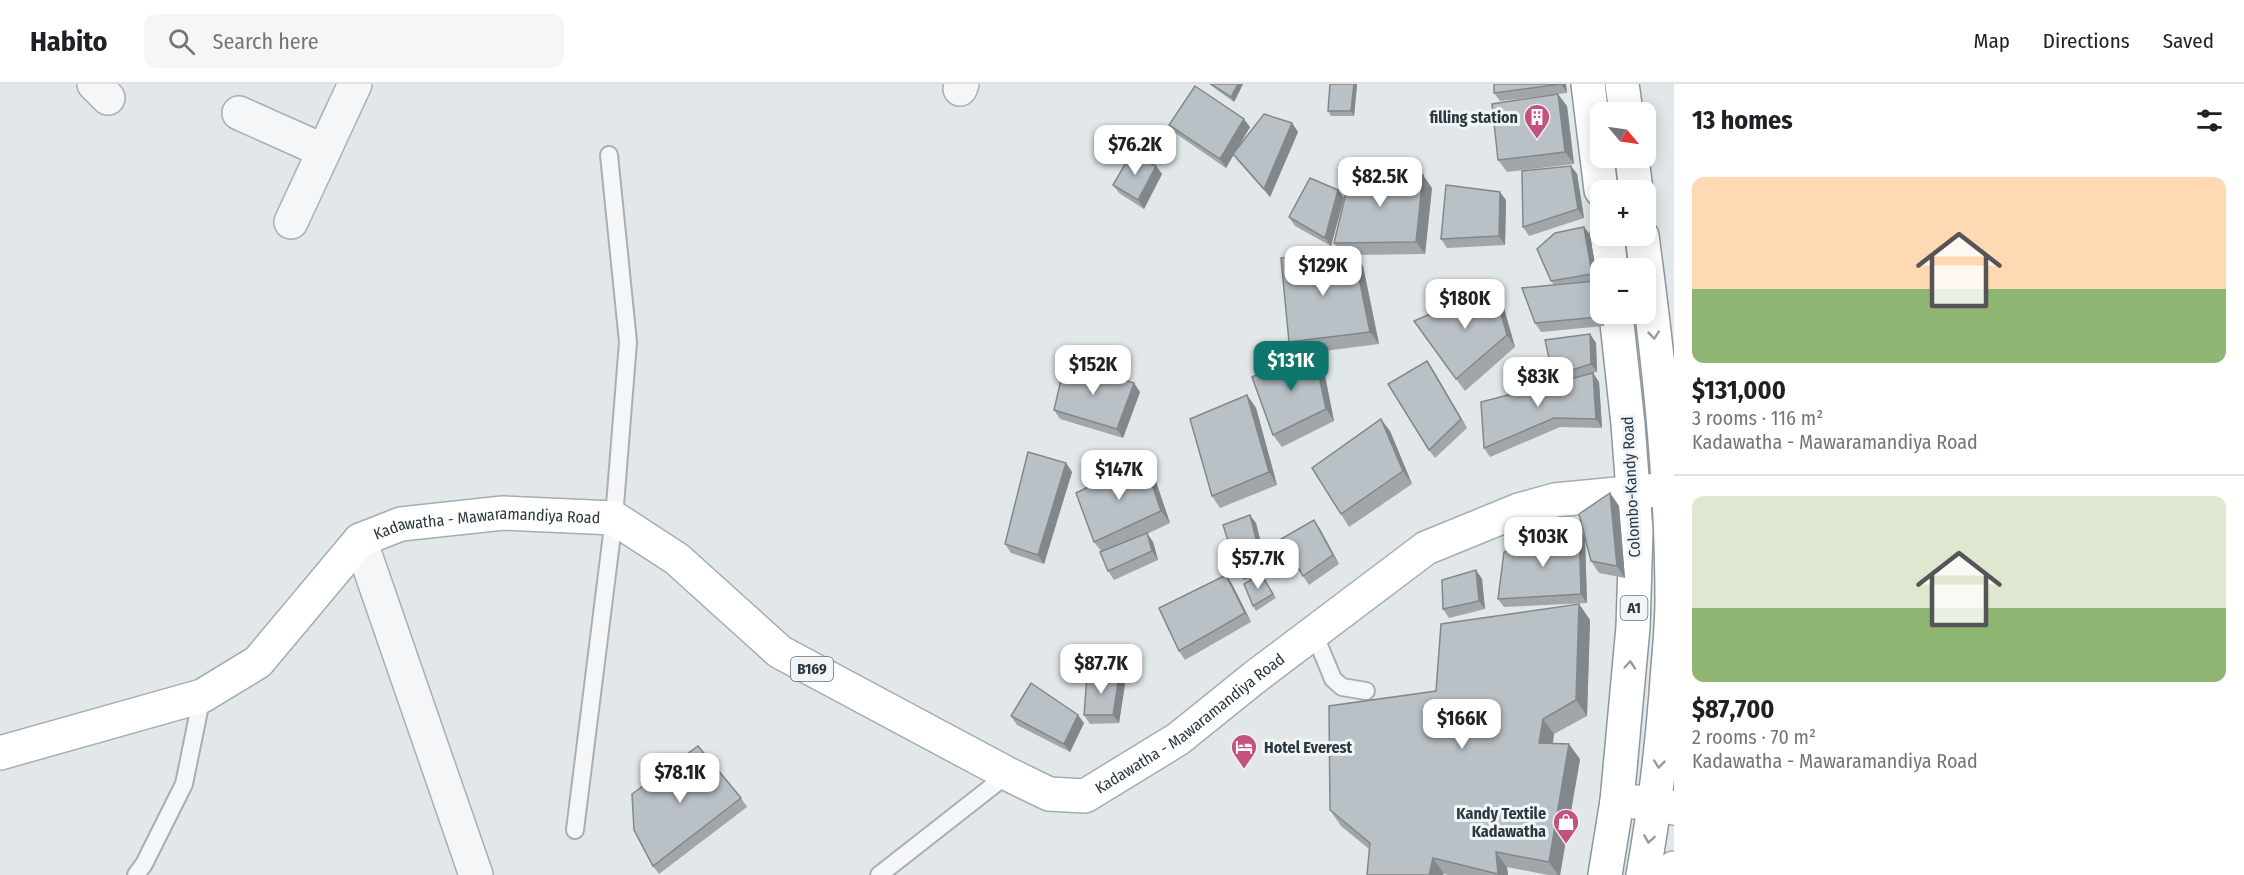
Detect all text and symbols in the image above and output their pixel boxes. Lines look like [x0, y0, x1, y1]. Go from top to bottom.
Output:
search box [144, 14, 564, 68]
text: Habito [30, 25, 108, 58]
icon: search [165, 25, 198, 58]
text: Search here [213, 28, 319, 55]
text: Map [1973, 28, 2010, 54]
text: Directions [2043, 28, 2130, 54]
text: Saved [2163, 28, 2214, 54]
building icon: filling station [1522, 102, 1552, 140]
north arrow [1590, 102, 1656, 168]
map controls [1590, 102, 1656, 324]
icon: filters [2193, 104, 2226, 137]
text: 13 homes [1692, 105, 1793, 136]
place label: filling station [1430, 108, 1518, 127]
pin: $76.2K [1086, 125, 1184, 176]
text: $76.2K [1108, 132, 1162, 156]
pin: $82.5K [1331, 157, 1429, 208]
text: $82.5K [1352, 164, 1408, 188]
button: + [1590, 180, 1656, 246]
icon: home [1905, 216, 2013, 324]
pin: $129K [1281, 246, 1365, 297]
text: $129K [1299, 253, 1347, 277]
button: − [1590, 258, 1656, 324]
pin: $180K [1423, 279, 1507, 330]
text: $180K [1440, 286, 1490, 310]
one-way arrow [1648, 331, 1660, 340]
pin: $131K [1249, 341, 1333, 392]
pin: $152K [1051, 345, 1135, 396]
text: $131K [1268, 348, 1314, 372]
text: $152K [1069, 352, 1117, 376]
pin: $83K [1502, 357, 1574, 408]
text: $83K [1517, 364, 1559, 388]
text: $131,000 [1692, 375, 1786, 406]
text: 3 rooms · 116 m² [1692, 406, 1823, 430]
street label: Colombo-Kandy Road [1618, 416, 1644, 558]
text: Kadawatha - Mawaramandiya Road [1692, 430, 1978, 454]
pin: $147K [1077, 450, 1161, 501]
text: $147K [1095, 457, 1143, 481]
street label: Kadawatha - Mawaramandiya Road [371, 503, 601, 543]
pin: $103K [1501, 517, 1585, 568]
text: $103K [1518, 524, 1568, 548]
icon: home [1905, 535, 2013, 643]
pin: $57.7K [1209, 539, 1307, 590]
text: $57.7K [1232, 546, 1284, 570]
road number: A1 [1620, 596, 1648, 620]
pin: $87.7K [1052, 644, 1150, 695]
street label: Kadawatha - Mawaramandiya Road [1091, 649, 1288, 797]
text: $87.7K [1074, 651, 1128, 675]
road number: B169 [791, 657, 833, 681]
one-way arrow [1623, 661, 1636, 670]
text: $87,700 [1692, 694, 1775, 725]
pin: $166K [1420, 699, 1504, 750]
text: $166K [1437, 706, 1487, 730]
text: 2 rooms · 70 m² [1692, 725, 1816, 749]
hotel icon: Hotel Everest [1229, 732, 1259, 770]
place label: Hotel Everest [1264, 738, 1353, 757]
text: Kadawatha - Mawaramandiya Road [1692, 749, 1978, 773]
pin: $78.1K [631, 753, 729, 804]
text: $78.1K [654, 760, 706, 784]
one-way arrow [1653, 760, 1666, 769]
place label: Kandy Textile Kadawatha [1456, 804, 1546, 841]
shop icon: Kandy Textile Kadawatha [1551, 807, 1581, 845]
one-way arrow [1644, 835, 1656, 844]

